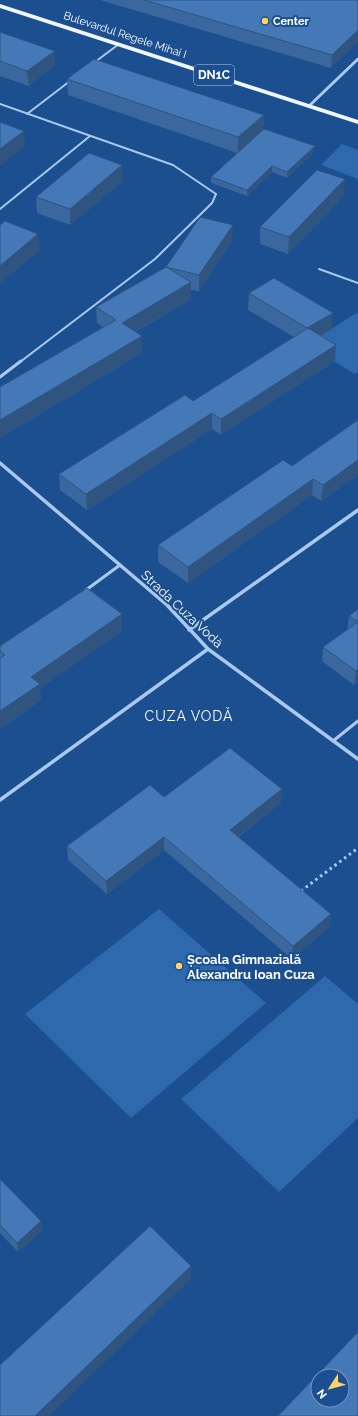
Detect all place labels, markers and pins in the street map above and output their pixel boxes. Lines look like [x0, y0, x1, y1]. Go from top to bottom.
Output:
place label: Center [273, 15, 309, 28]
marker: Center [260, 16, 270, 26]
place label: Școala Gimnazială Alexandru Ioan Cuza [187, 952, 315, 982]
marker: Școala Gimnazială Alexandru Ioan Cuza [174, 961, 184, 971]

